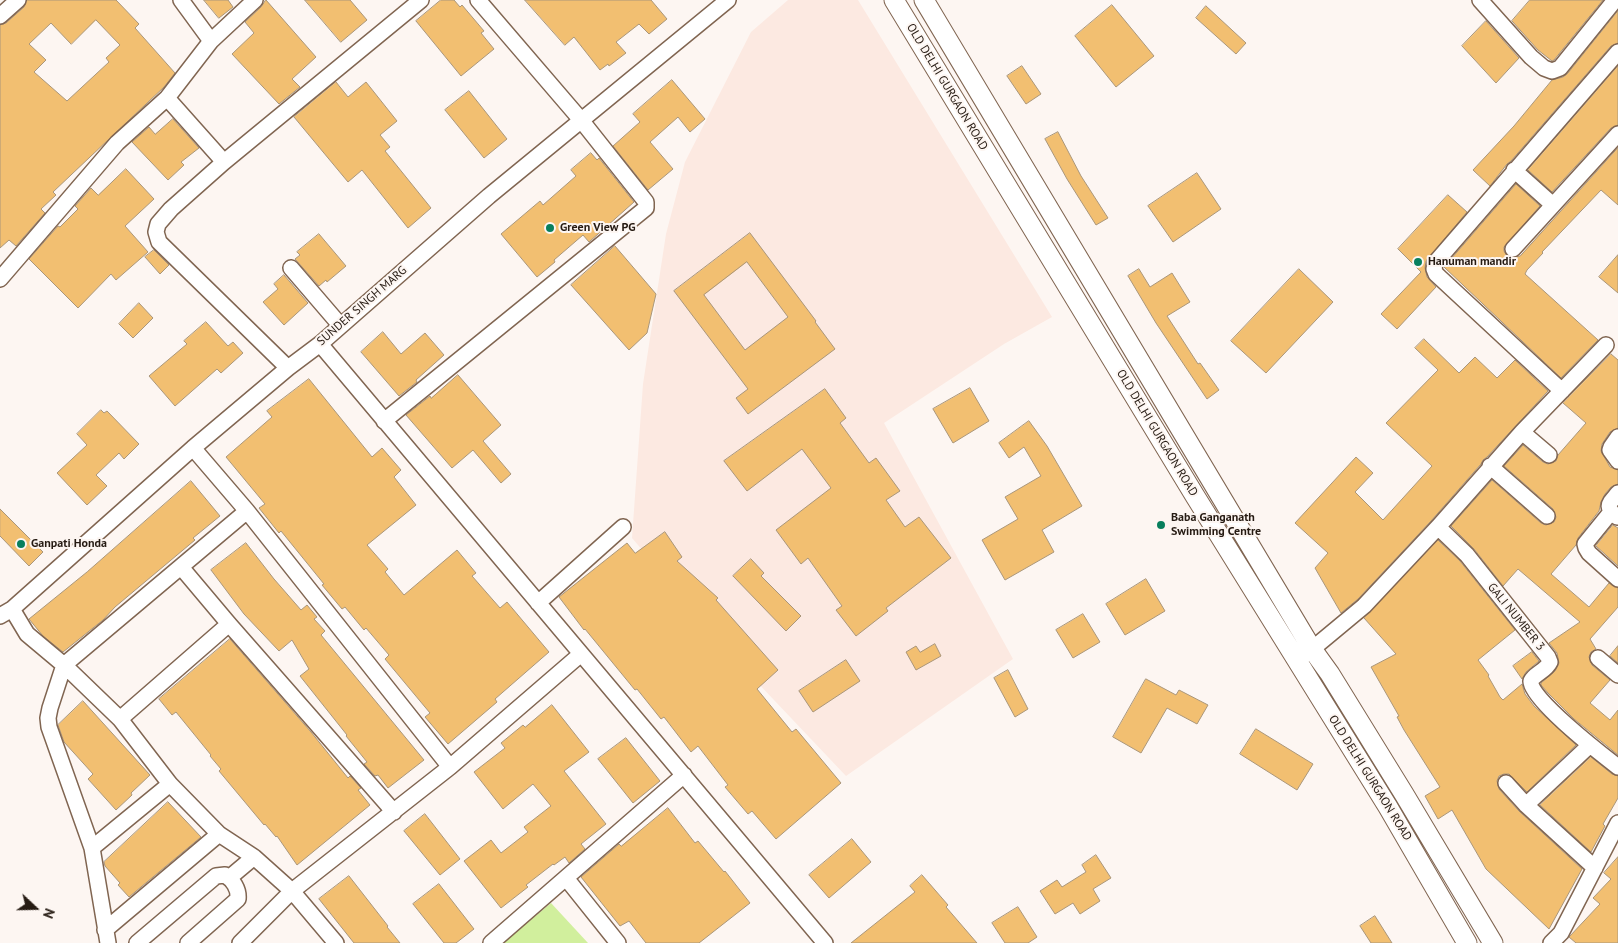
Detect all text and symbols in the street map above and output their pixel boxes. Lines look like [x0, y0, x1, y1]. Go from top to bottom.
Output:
street label: OLD DELHI GURGAON ROAD [903, 21, 991, 153]
place label: Green View PG [560, 221, 635, 235]
marker: Green View PG [544, 222, 556, 234]
place label: Hanuman mandir [1428, 255, 1516, 269]
marker: Hanuman mandir [1412, 256, 1424, 268]
street label: SUNDER SINGH MARG [314, 263, 410, 349]
street label: OLD DELHI GURGAON ROAD [1113, 367, 1201, 499]
place label: Baba Ganganath Swimming Centre [1171, 511, 1261, 539]
marker: Baba Ganganath Swimming Centre [1155, 519, 1167, 531]
place label: Ganpati Honda [31, 537, 107, 551]
marker: Ganpati Honda [15, 538, 27, 550]
street label: GALI NUMBER 3 [1484, 580, 1548, 654]
street label: OLD DELHI GURGAON ROAD [1325, 713, 1415, 843]
north arrow [10, 883, 60, 933]
text: N [39, 906, 59, 921]

